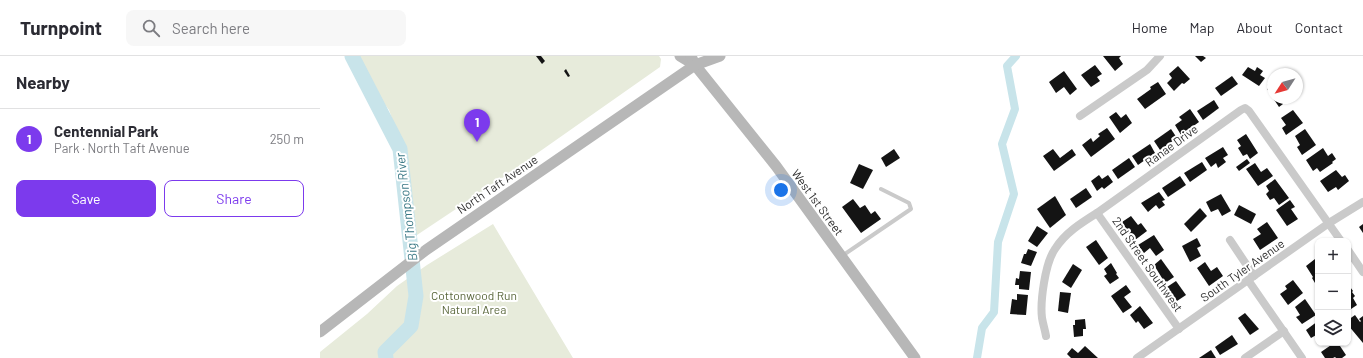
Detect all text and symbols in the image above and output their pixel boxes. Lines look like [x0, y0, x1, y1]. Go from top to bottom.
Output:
search box [126, 10, 406, 46]
text: Turnpoint [20, 16, 102, 39]
icon: search [140, 17, 162, 39]
text: Search here [172, 19, 250, 37]
text: Home [1132, 19, 1168, 36]
text: Map [1190, 19, 1214, 36]
text: About [1236, 19, 1273, 36]
text: Contact [1295, 19, 1343, 36]
north arrow [1267, 68, 1303, 104]
text: Nearby [16, 72, 70, 92]
pin: 1 [464, 109, 490, 142]
street label: Ranae Drive [1142, 121, 1200, 169]
text: Centennial Park [54, 122, 159, 140]
text: 1 [27, 131, 31, 147]
text: 250 m [270, 131, 304, 147]
text: Park · North Taft Avenue [54, 140, 190, 156]
water label: Big Thompson River [391, 152, 421, 262]
street label: North Taft Avenue [454, 152, 540, 216]
street label: West 1st Street [789, 166, 847, 238]
button: Save [16, 180, 156, 217]
button: Share [164, 180, 304, 217]
your location [771, 180, 791, 200]
street label: 2nd Street Southwest [1110, 214, 1186, 314]
street label: South Tyler Avenue [1197, 236, 1287, 304]
map controls [1315, 238, 1351, 346]
button: + [1315, 238, 1351, 274]
button: − [1315, 274, 1351, 310]
park label: Cottonwood Run Natural Area [431, 288, 517, 316]
button: layers [1315, 310, 1351, 346]

